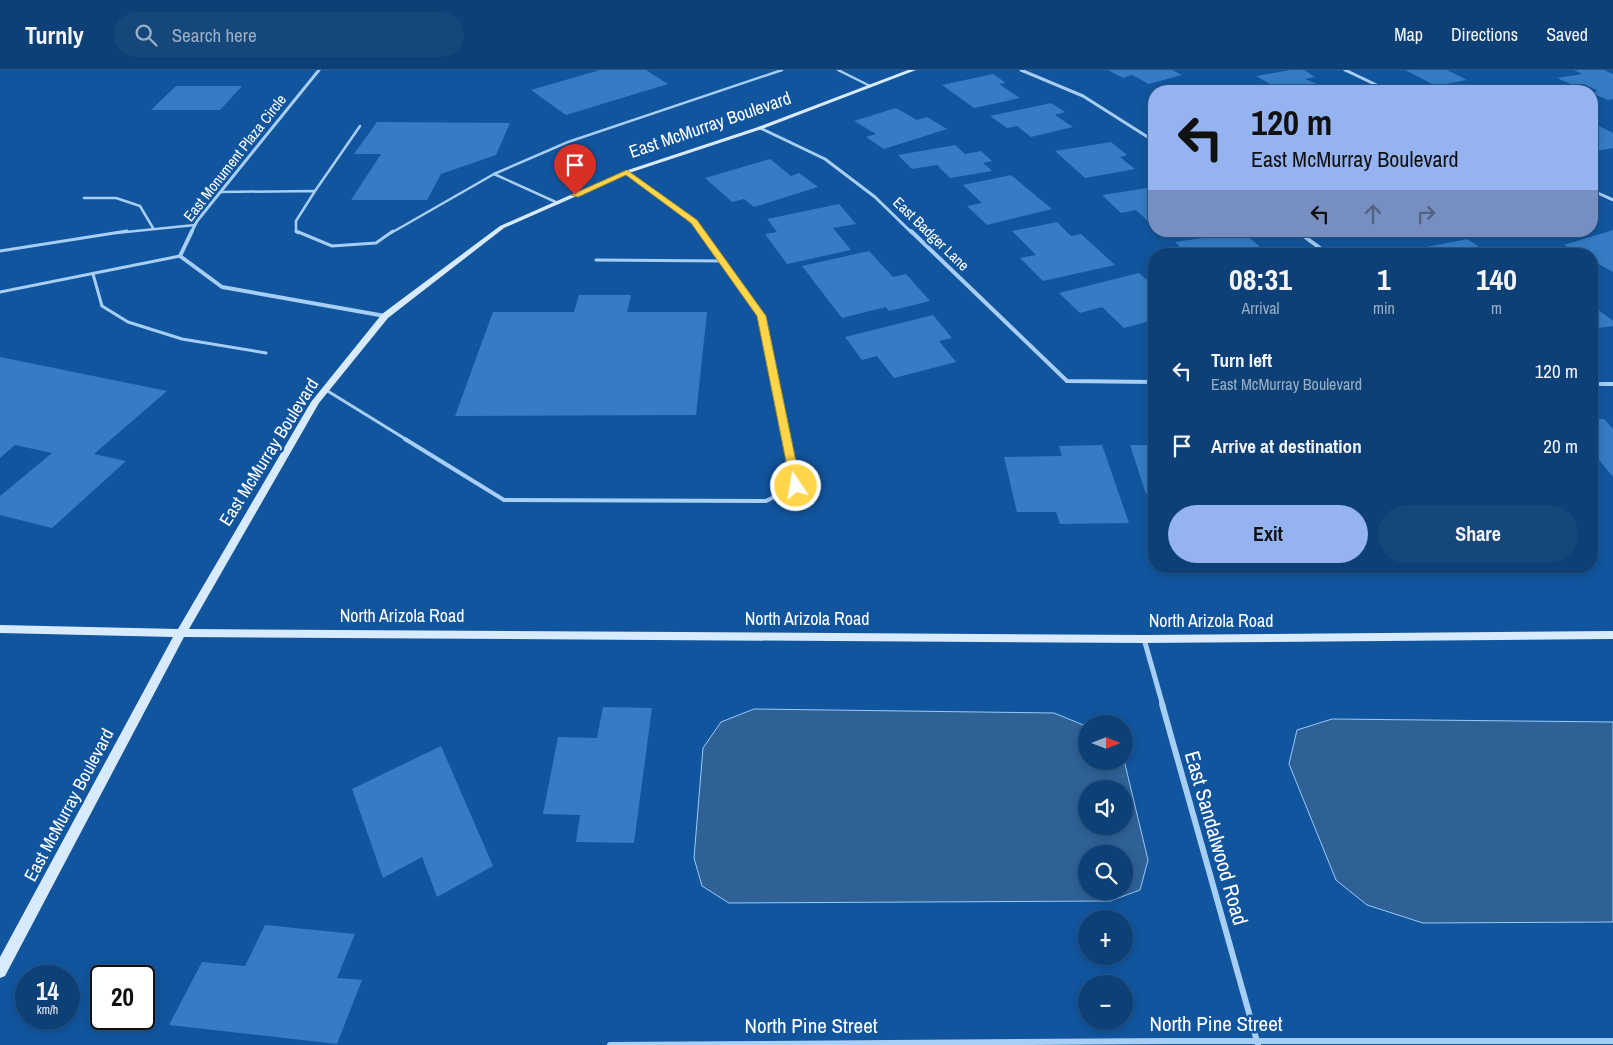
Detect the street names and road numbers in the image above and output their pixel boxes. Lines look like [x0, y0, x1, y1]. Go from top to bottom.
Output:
street label: East McMurray Boulevard [625, 85, 794, 164]
street label: East Monument Plaza Circle [178, 90, 291, 226]
street label: East Badger Lane [889, 192, 974, 276]
street label: East McMurray Boulevard [213, 373, 324, 530]
street label: North Arizola Road [340, 603, 464, 628]
street label: North Arizola Road [745, 606, 869, 631]
street label: North Arizola Road [1149, 608, 1273, 633]
street label: East McMurray Boulevard [18, 724, 119, 886]
street label: East Sandalwood Road [1178, 747, 1255, 928]
street label: North Pine Street [1149, 1009, 1283, 1038]
street label: North Pine Street [744, 1011, 878, 1040]

